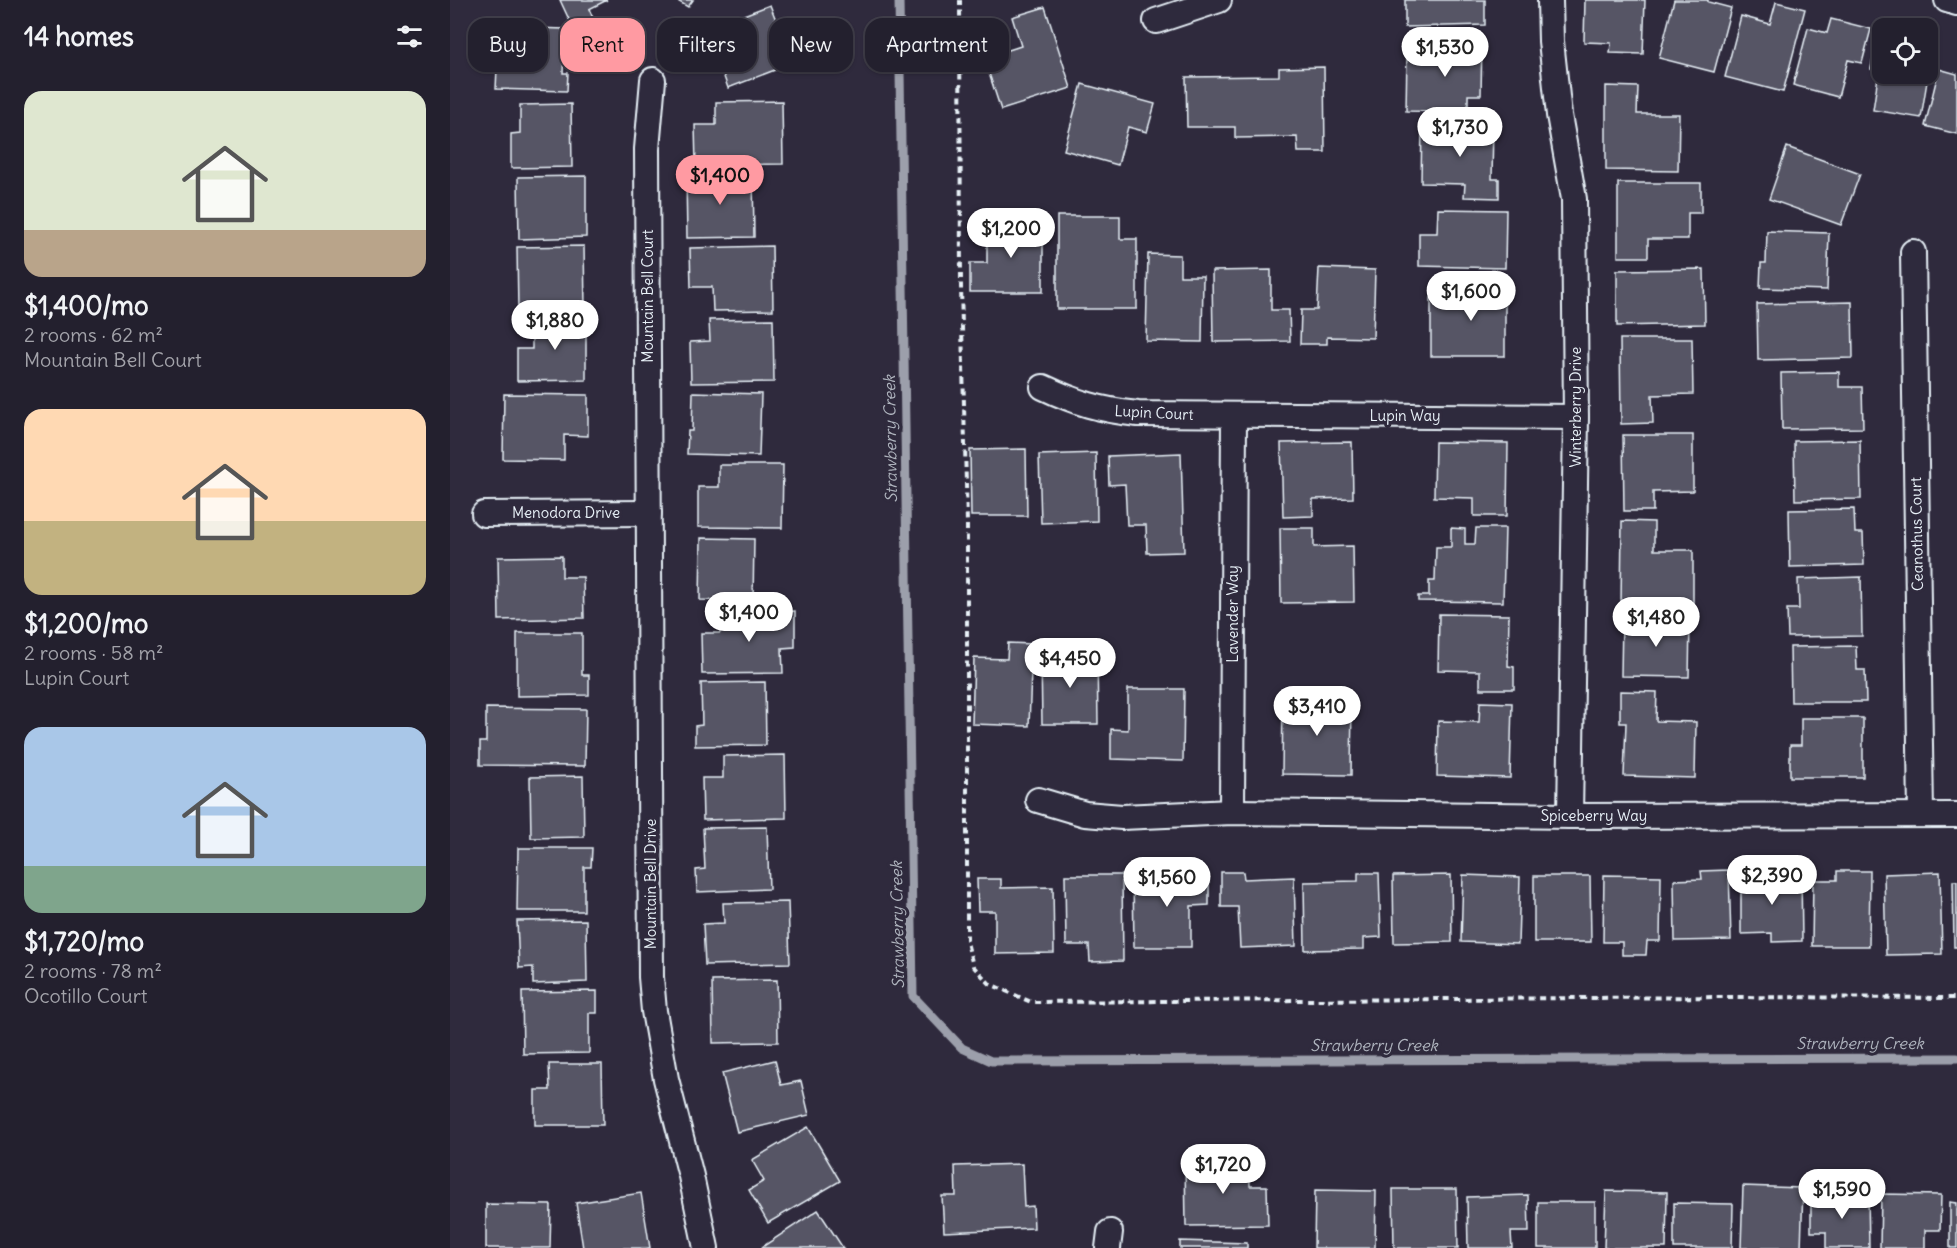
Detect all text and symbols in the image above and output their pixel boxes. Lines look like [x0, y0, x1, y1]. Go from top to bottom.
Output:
chip: Buy [468, 18, 548, 72]
chip: Rent [560, 18, 645, 72]
chip: Filters [657, 18, 757, 72]
chip: New [769, 18, 853, 72]
chip: Apartment [865, 18, 1009, 72]
map controls [1872, 18, 1938, 84]
button: locate [1872, 18, 1938, 84]
text: 14 homes [24, 20, 134, 53]
icon: filters [393, 20, 426, 53]
pin: $1,530 [1396, 27, 1494, 78]
text: $1,530 [1416, 34, 1474, 59]
pin: $1,730 [1411, 107, 1509, 158]
text: $1,730 [1431, 114, 1489, 139]
icon: home [171, 130, 279, 238]
pin: $1,400 [671, 155, 769, 206]
text: $1,400 [690, 162, 750, 187]
pin: $1,200 [962, 208, 1060, 259]
text: $1,200 [981, 215, 1041, 240]
street label: Mountain Bell Court [638, 229, 657, 363]
pin: $1,600 [1422, 271, 1520, 322]
text: $1,600 [1441, 278, 1501, 303]
text: $1,400/mo [24, 289, 149, 322]
pin: $1,880 [506, 300, 604, 351]
text: $1,880 [525, 307, 585, 332]
text: 2 rooms · 62 m² [24, 322, 163, 347]
text: Mountain Bell Court [24, 347, 202, 372]
street label: Winterberry Drive [1566, 347, 1585, 467]
water label: Strawberry Creek [879, 373, 901, 503]
street label: Lupin Court [1114, 401, 1194, 424]
street label: Lupin Way [1369, 406, 1441, 425]
icon: home [171, 448, 279, 556]
street label: Ceanothus Court [1906, 477, 1927, 591]
street label: Menodora Drive [512, 503, 620, 522]
street label: Lavender Way [1223, 565, 1242, 663]
pin: $1,400 [700, 592, 798, 643]
pin: $1,480 [1607, 597, 1705, 648]
text: $1,400 [719, 599, 779, 624]
text: $1,480 [1627, 604, 1685, 629]
text: $1,200/mo [24, 607, 148, 640]
pin: $4,450 [1021, 638, 1119, 689]
text: 2 rooms · 58 m² [24, 640, 164, 665]
text: $4,450 [1039, 645, 1101, 670]
text: Lupin Court [24, 665, 129, 690]
pin: $3,410 [1268, 686, 1366, 737]
text: $3,410 [1288, 693, 1346, 718]
icon: home [171, 766, 279, 874]
street label: Spiceberry Way [1541, 806, 1647, 825]
street label: Mountain Bell Drive [641, 819, 660, 949]
pin: $2,390 [1723, 855, 1821, 906]
pin: $1,560 [1118, 857, 1216, 908]
water label: Strawberry Creek [886, 859, 908, 989]
text: $2,390 [1741, 862, 1803, 887]
text: $1,560 [1137, 864, 1197, 889]
text: $1,720/mo [24, 925, 144, 958]
text: 2 rooms · 78 m² [24, 958, 162, 983]
text: Ocotillo Court [24, 983, 148, 1008]
water label: Strawberry Creek [1796, 1033, 1926, 1053]
water label: Strawberry Creek [1310, 1035, 1440, 1055]
pin: $1,720 [1174, 1144, 1272, 1195]
text: $1,720 [1195, 1151, 1251, 1176]
pin: $1,590 [1793, 1169, 1891, 1220]
text: $1,590 [1812, 1176, 1872, 1201]

